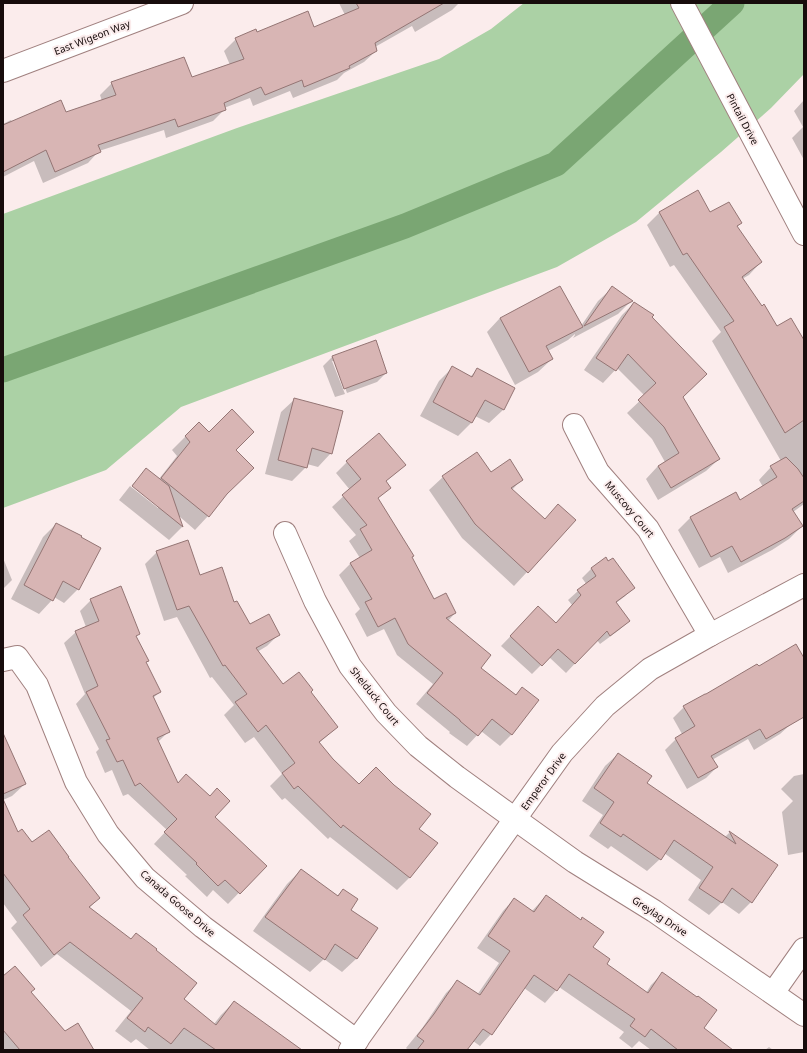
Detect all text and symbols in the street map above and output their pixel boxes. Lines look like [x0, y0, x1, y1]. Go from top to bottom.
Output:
street label: East Wigeon Way [52, 16, 133, 58]
street label: Pintail Drive [724, 91, 763, 148]
street label: Muscovy Court [602, 478, 658, 541]
street label: Shelduck Court [347, 664, 403, 728]
street label: Emperor Drive [517, 749, 569, 813]
street label: Canada Goose Drive [137, 866, 219, 940]
street label: Greylag Drive [630, 893, 691, 939]

